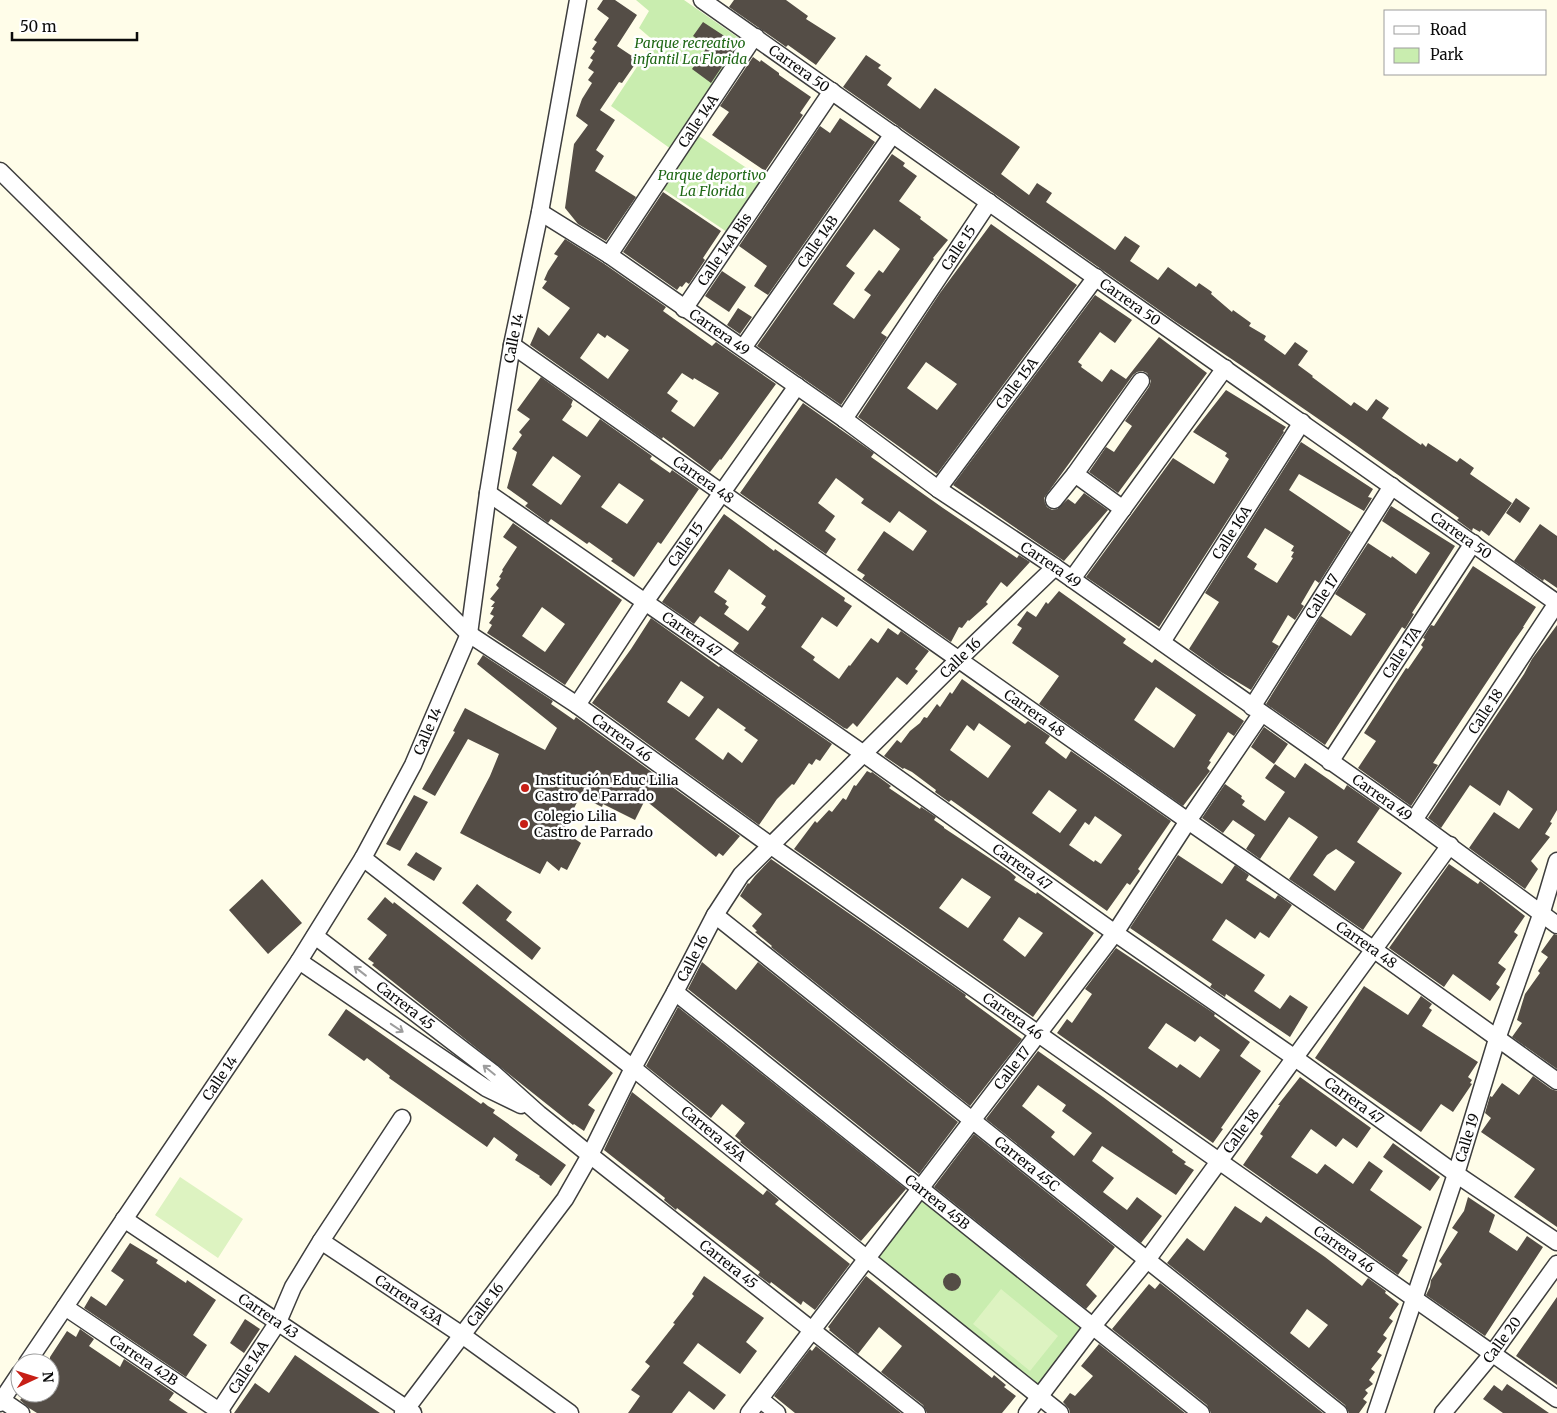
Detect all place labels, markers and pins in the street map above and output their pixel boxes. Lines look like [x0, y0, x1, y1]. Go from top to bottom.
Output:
place label: Institución Educ Lilia Castro de Parrado [535, 771, 679, 805]
marker: Institución Educ Lilia Castro de Parrado [519, 782, 531, 794]
place label: Colegio Lilia Castro de Parrado [534, 807, 653, 841]
marker: Colegio Lilia Castro de Parrado [518, 818, 530, 830]

